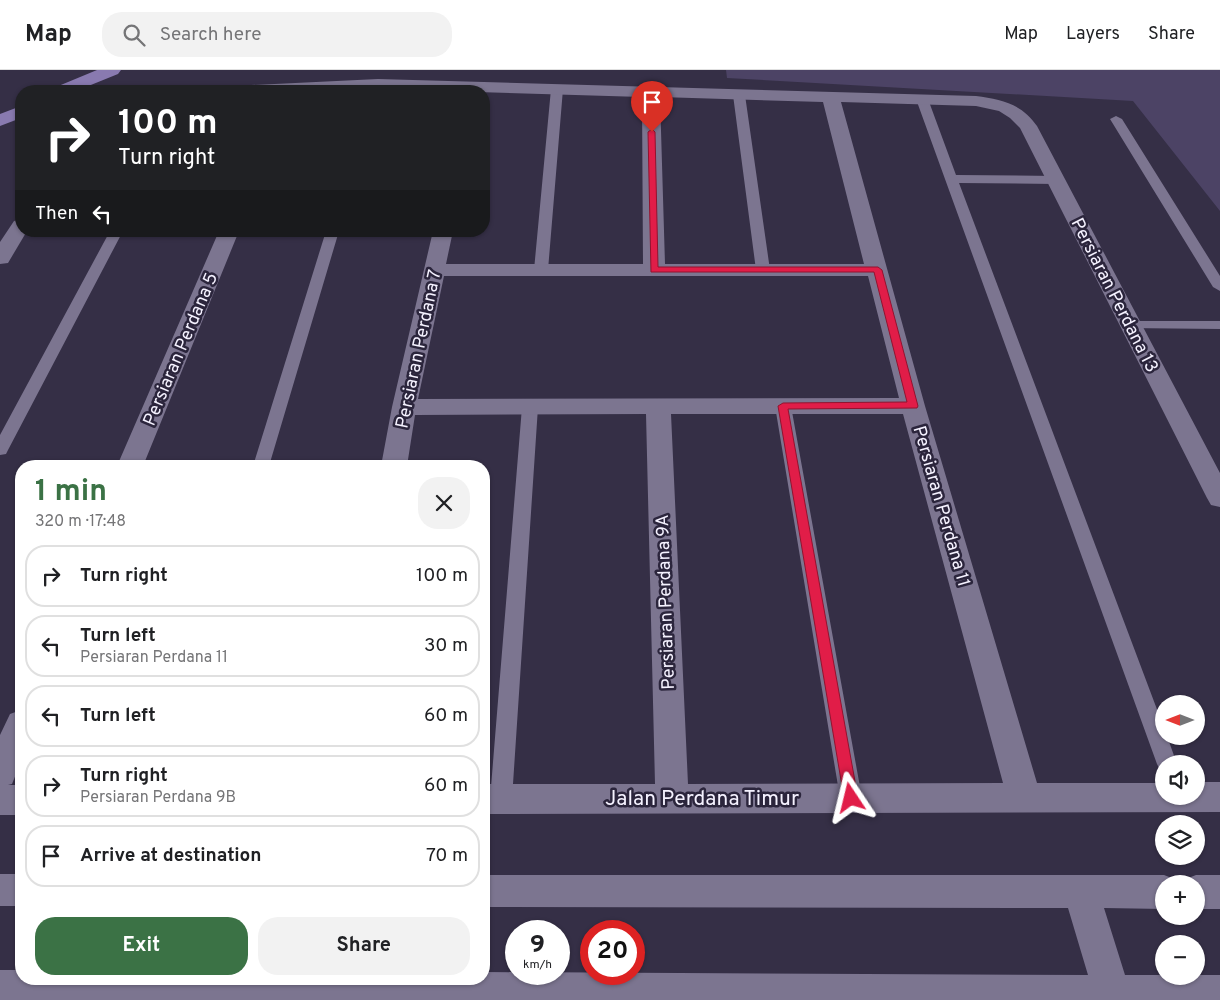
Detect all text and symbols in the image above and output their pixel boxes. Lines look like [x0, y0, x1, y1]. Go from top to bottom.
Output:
search box [102, 12, 452, 57]
text: Map [25, 20, 72, 50]
icon: search [120, 21, 148, 49]
text: Search here [160, 23, 261, 47]
text: Map [1004, 23, 1038, 46]
text: Layers [1066, 23, 1120, 46]
text: Share [1148, 23, 1195, 46]
pin [631, 81, 673, 132]
icon: arrive [638, 88, 666, 116]
text: 100 m [118, 102, 218, 146]
icon: right [35, 105, 100, 170]
text: Turn right [118, 145, 215, 172]
icon: left [88, 200, 116, 228]
text: Then [35, 202, 78, 226]
street label: Persiaran Perdana 13 [1065, 214, 1163, 377]
street label: Persiaran Perdana 7 [391, 268, 448, 431]
street label: Persiaran Perdana 5 [139, 270, 224, 430]
street label: Persiaran Perdana 11 [907, 423, 975, 590]
text: 1 min [35, 474, 107, 511]
button: close [418, 477, 470, 529]
text: 320 m · 17:48 [35, 512, 126, 532]
street label: Persiaran Perdana 9A [652, 514, 681, 690]
icon: right [37, 562, 65, 590]
text: Turn right [80, 564, 168, 588]
text: 100 m [416, 564, 468, 588]
text: Turn left [80, 624, 156, 648]
icon: left [37, 632, 65, 660]
text: 30 m [424, 634, 468, 658]
text: Persiaran Perdana 11 [80, 648, 228, 668]
north arrow [1155, 695, 1205, 745]
map controls [1155, 695, 1205, 985]
icon: left [37, 702, 65, 730]
text: Turn left [80, 704, 156, 728]
text: 60 m [424, 704, 468, 728]
button: sound [1155, 755, 1205, 805]
text: Turn right [80, 764, 168, 788]
position arrow [824, 771, 876, 823]
icon: right [37, 772, 65, 800]
text: 60 m [424, 774, 468, 798]
street label: Jalan Perdana Timur [605, 786, 799, 813]
text: Persiaran Perdana 9B [80, 788, 236, 808]
button: layers [1155, 815, 1205, 865]
icon: arrive [37, 842, 65, 870]
text: Arrive at destination [80, 844, 261, 868]
text: 70 m [426, 844, 468, 868]
button: + [1155, 875, 1205, 925]
button: Exit [35, 917, 248, 975]
button: Share [258, 917, 470, 975]
speed limit sign: 20 [580, 920, 645, 985]
text: 9 [530, 930, 545, 962]
button: − [1155, 935, 1205, 985]
text: km/h [523, 957, 552, 973]

